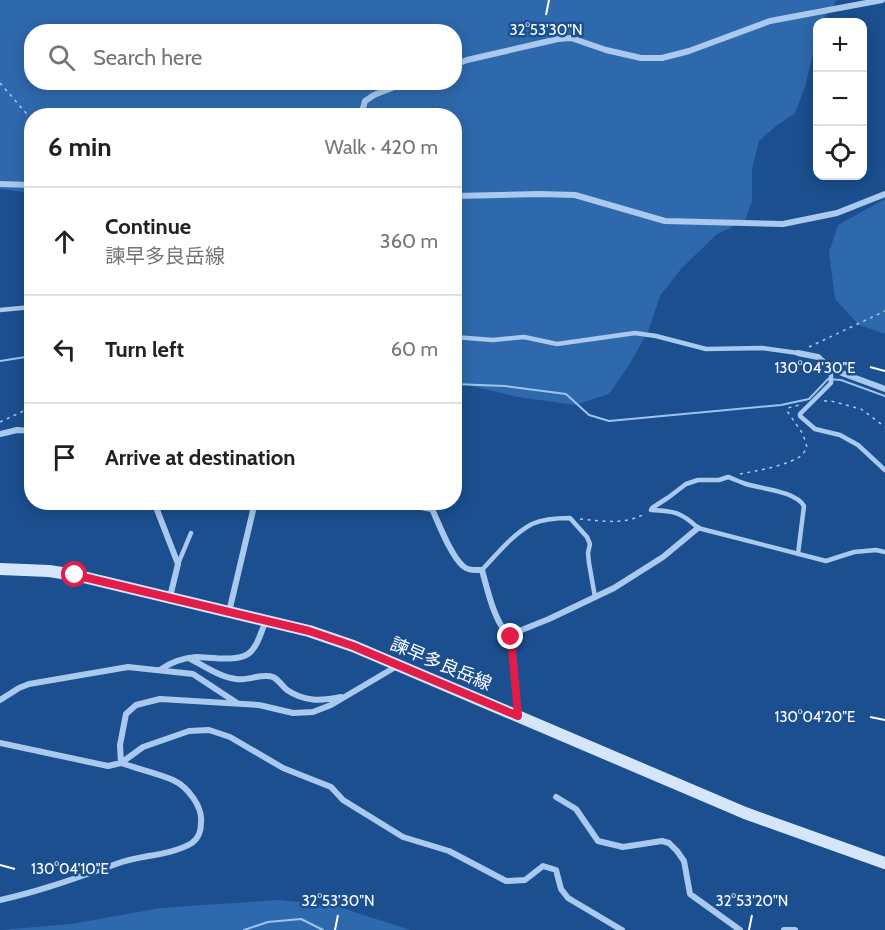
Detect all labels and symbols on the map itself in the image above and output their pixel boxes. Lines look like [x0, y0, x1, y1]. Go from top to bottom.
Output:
text: 32°53'30"N [509, 21, 583, 39]
text: 130°04'30"E [774, 359, 856, 377]
route start [61, 561, 87, 587]
route end [497, 623, 523, 649]
street label: 諫早多良岳線 [387, 633, 495, 695]
text: 130°04'20"E [775, 708, 855, 726]
text: 130°04'10"E [31, 860, 109, 878]
text: 32°53'30"N [301, 892, 375, 910]
text: 32°53'20"N [716, 892, 788, 910]

